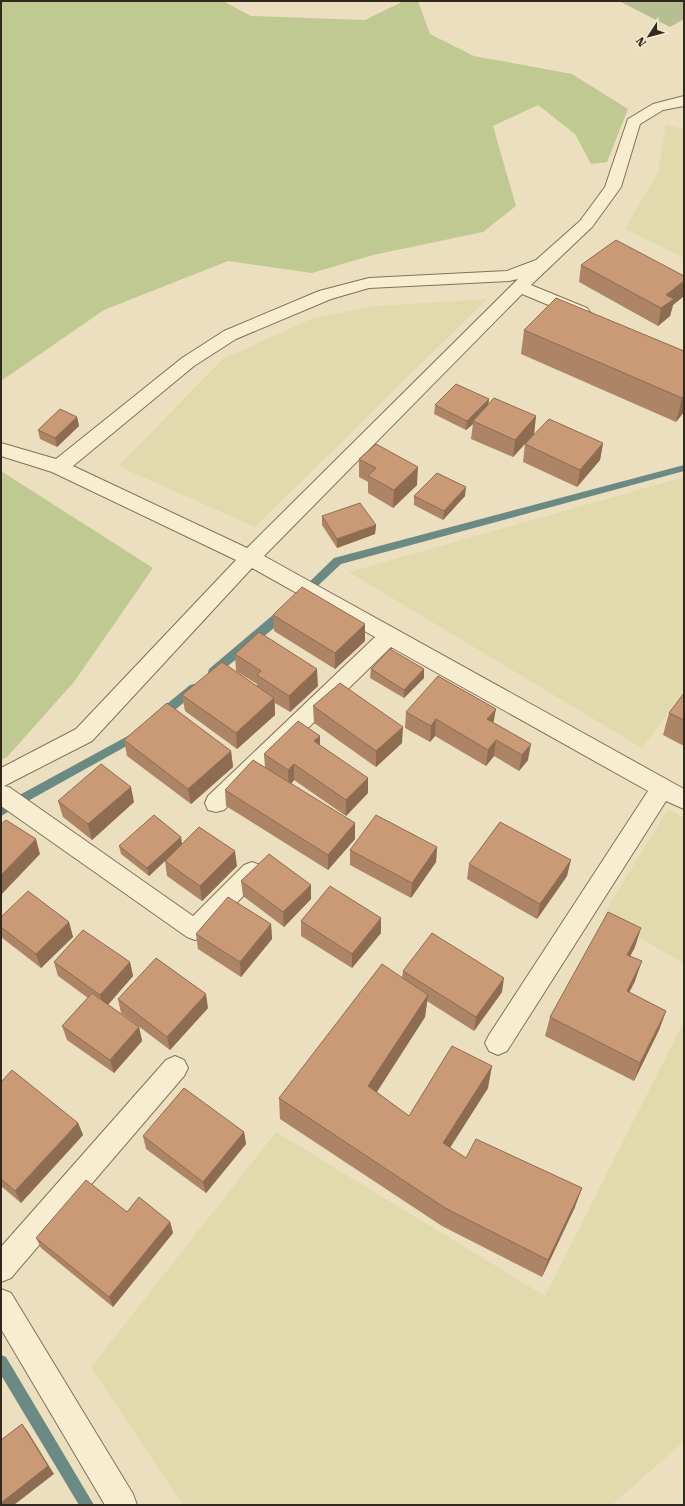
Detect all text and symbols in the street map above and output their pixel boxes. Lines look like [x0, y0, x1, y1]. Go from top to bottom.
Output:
north arrow [629, 16, 669, 56]
text: N [633, 34, 649, 49]

